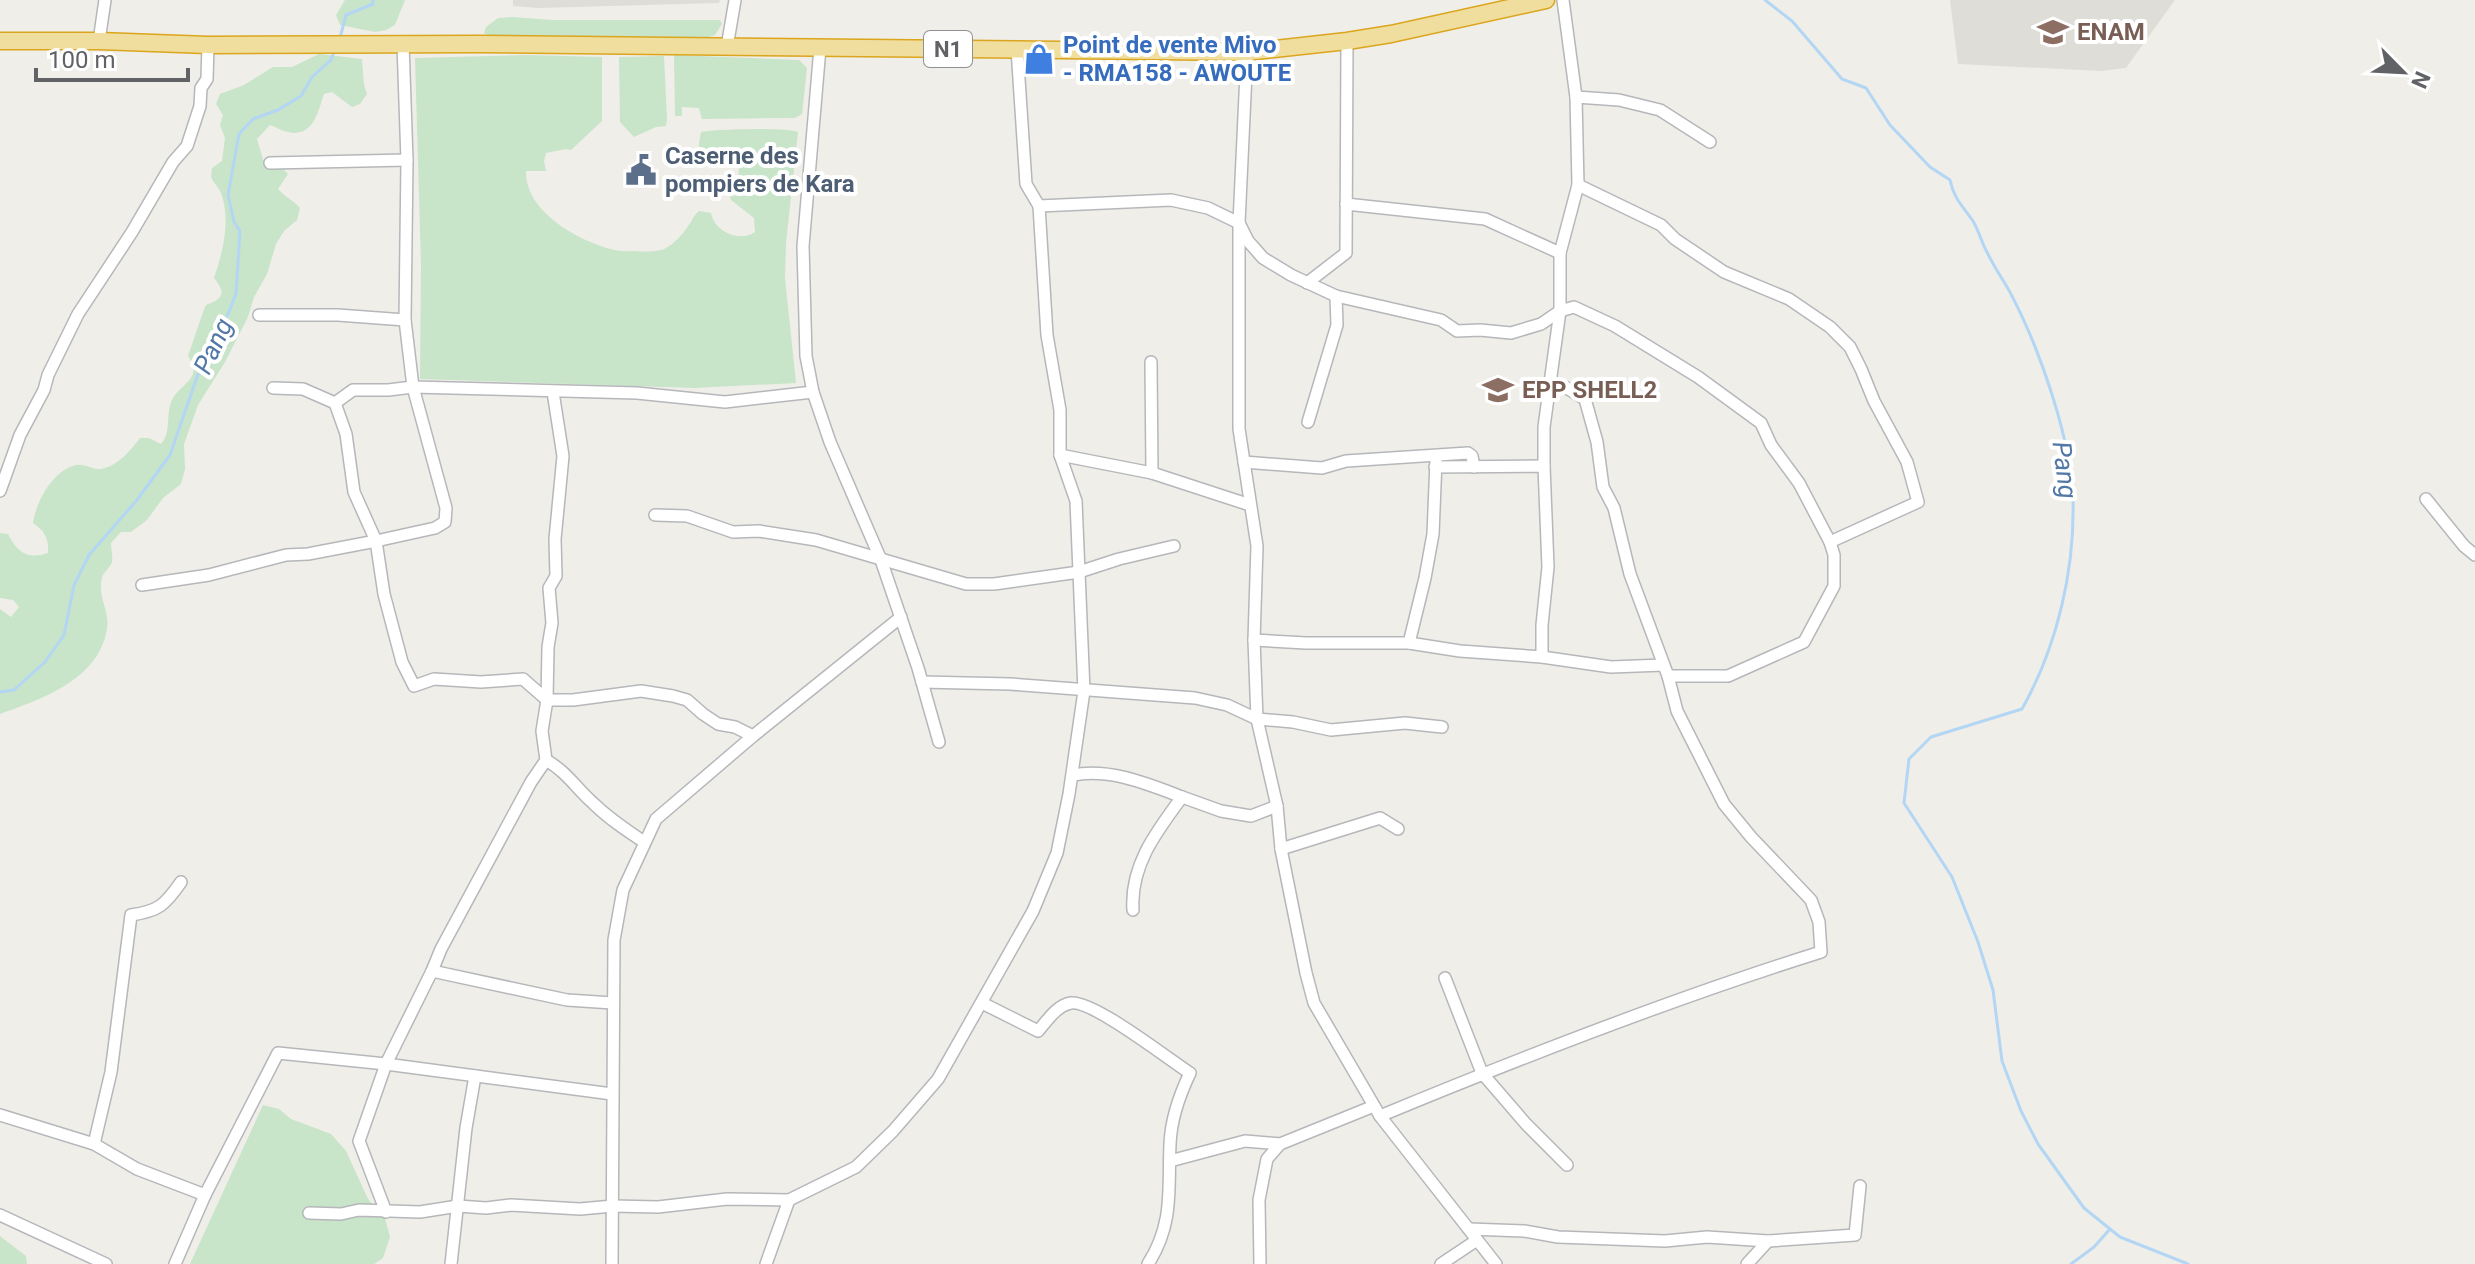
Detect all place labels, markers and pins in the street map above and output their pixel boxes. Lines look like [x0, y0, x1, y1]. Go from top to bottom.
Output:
school or university icon: ENAM [2036, 15, 2070, 49]
place label: ENAM [2077, 18, 2145, 46]
place label: Point de vente Mivo - RMA158 - AWOUTE [1063, 31, 1291, 87]
shop icon: Point de vente Mivo - RMA158 - AWOUTE [1022, 42, 1056, 76]
place label: Caserne des pompiers de Kara [665, 142, 855, 198]
public building icon: Caserne des pompiers de Kara [624, 153, 658, 187]
school or university icon: EPP SHELL2 [1481, 373, 1515, 407]
place label: EPP SHELL2 [1522, 376, 1657, 404]

